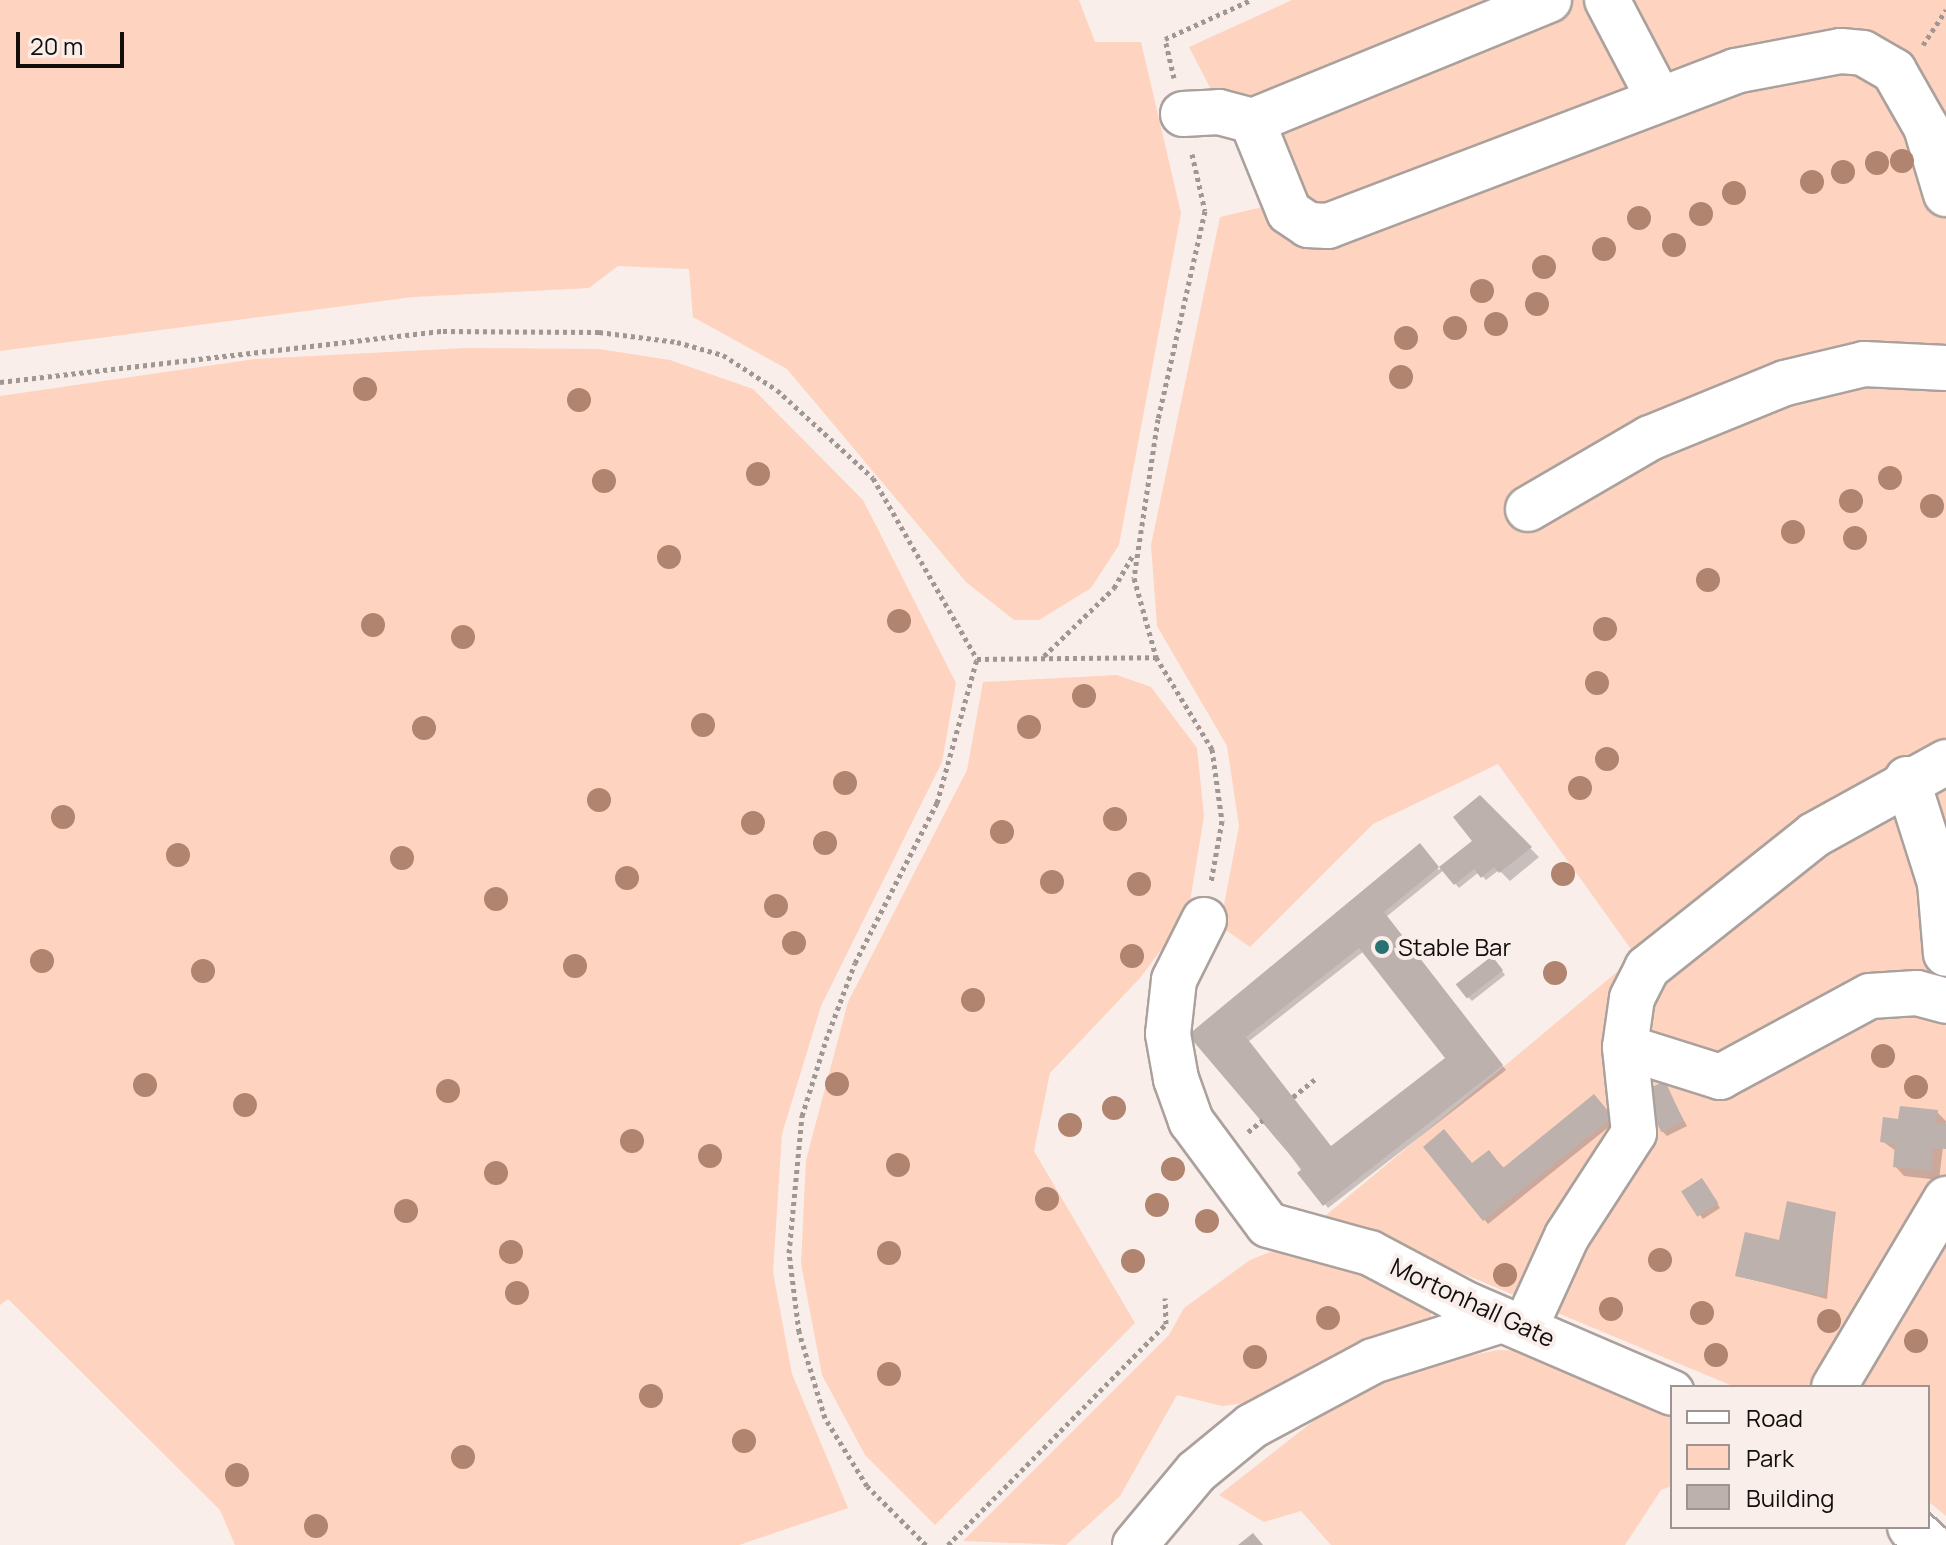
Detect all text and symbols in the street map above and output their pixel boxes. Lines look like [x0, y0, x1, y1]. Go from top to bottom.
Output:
scale bar [20, 16, 128, 66]
text: 20 m [30, 29, 83, 62]
place label: Stable Bar [1398, 933, 1511, 961]
marker: Stable Bar [1373, 938, 1391, 956]
street label: Mortonhall Gate [1386, 1251, 1560, 1353]
legend [1670, 1385, 1930, 1529]
text: Road [1746, 1401, 1803, 1434]
text: Park [1746, 1441, 1794, 1474]
text: Building [1746, 1481, 1834, 1514]

